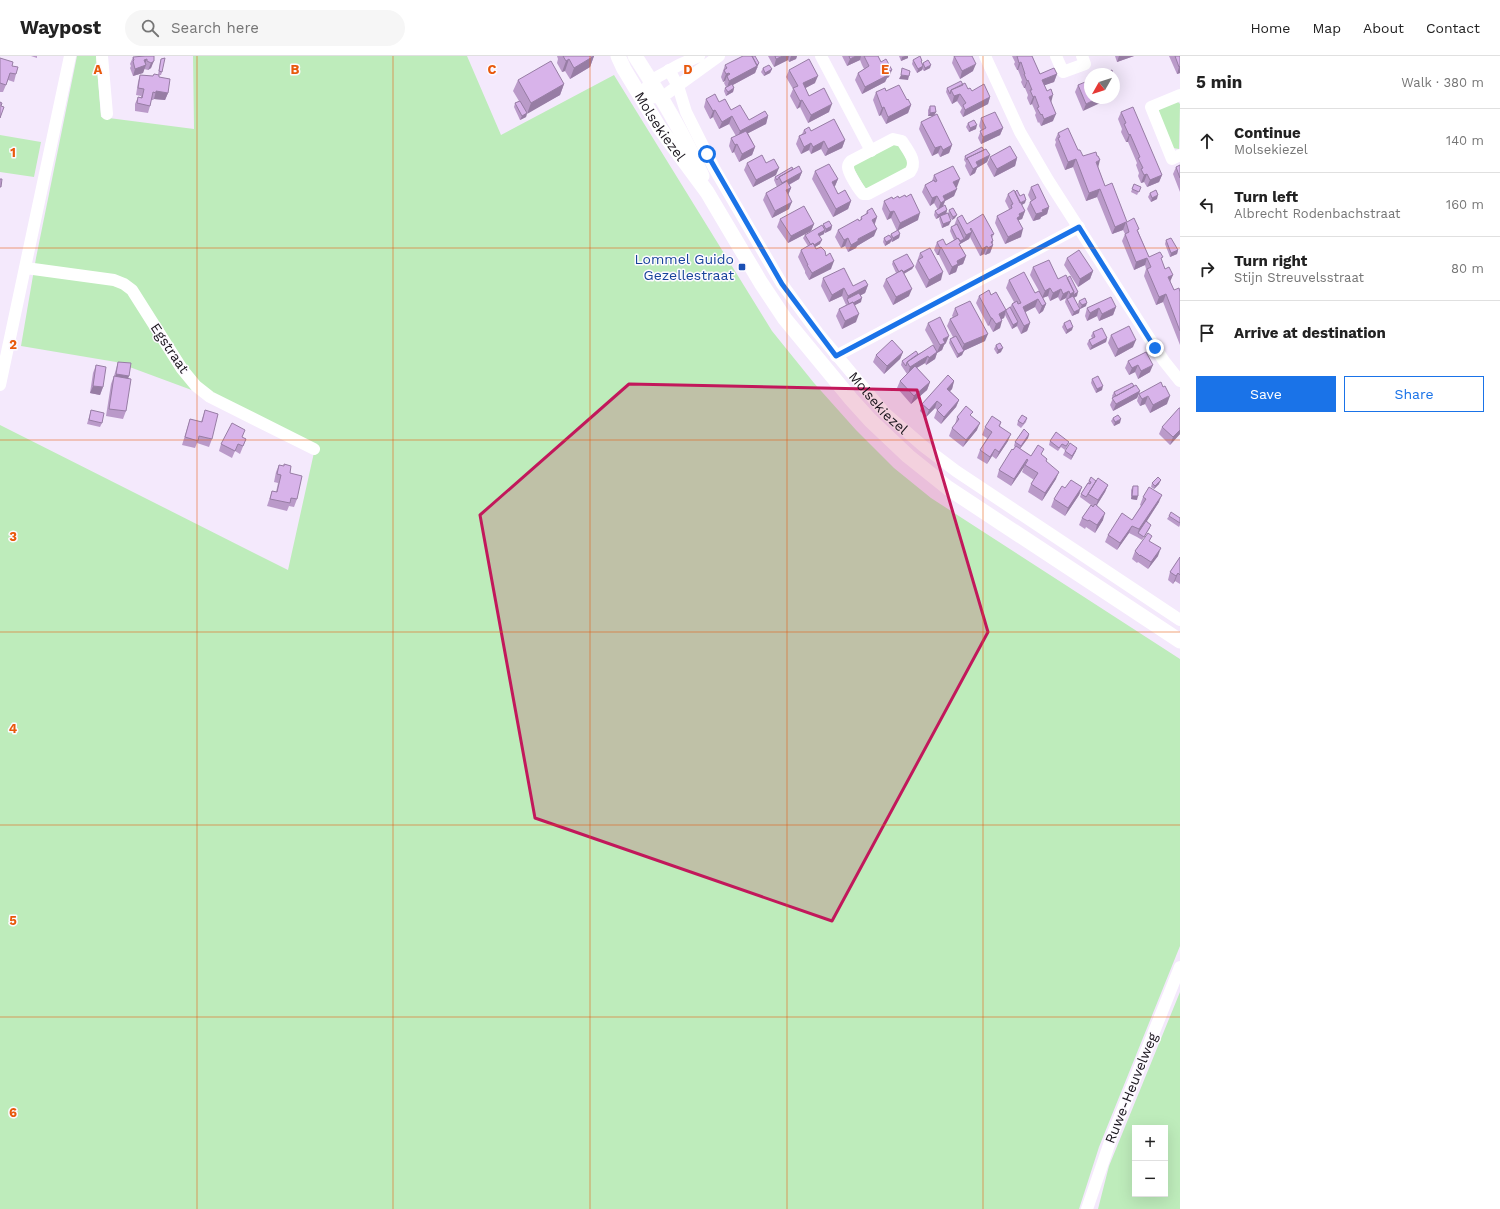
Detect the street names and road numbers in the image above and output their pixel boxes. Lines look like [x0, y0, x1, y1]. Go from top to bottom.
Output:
street label: Molsekiezel [632, 89, 689, 164]
street label: Egstraat [148, 320, 193, 376]
street label: Molsekiezel [846, 368, 912, 438]
street label: Ruwe-Heuvelweg [1102, 1030, 1161, 1146]

